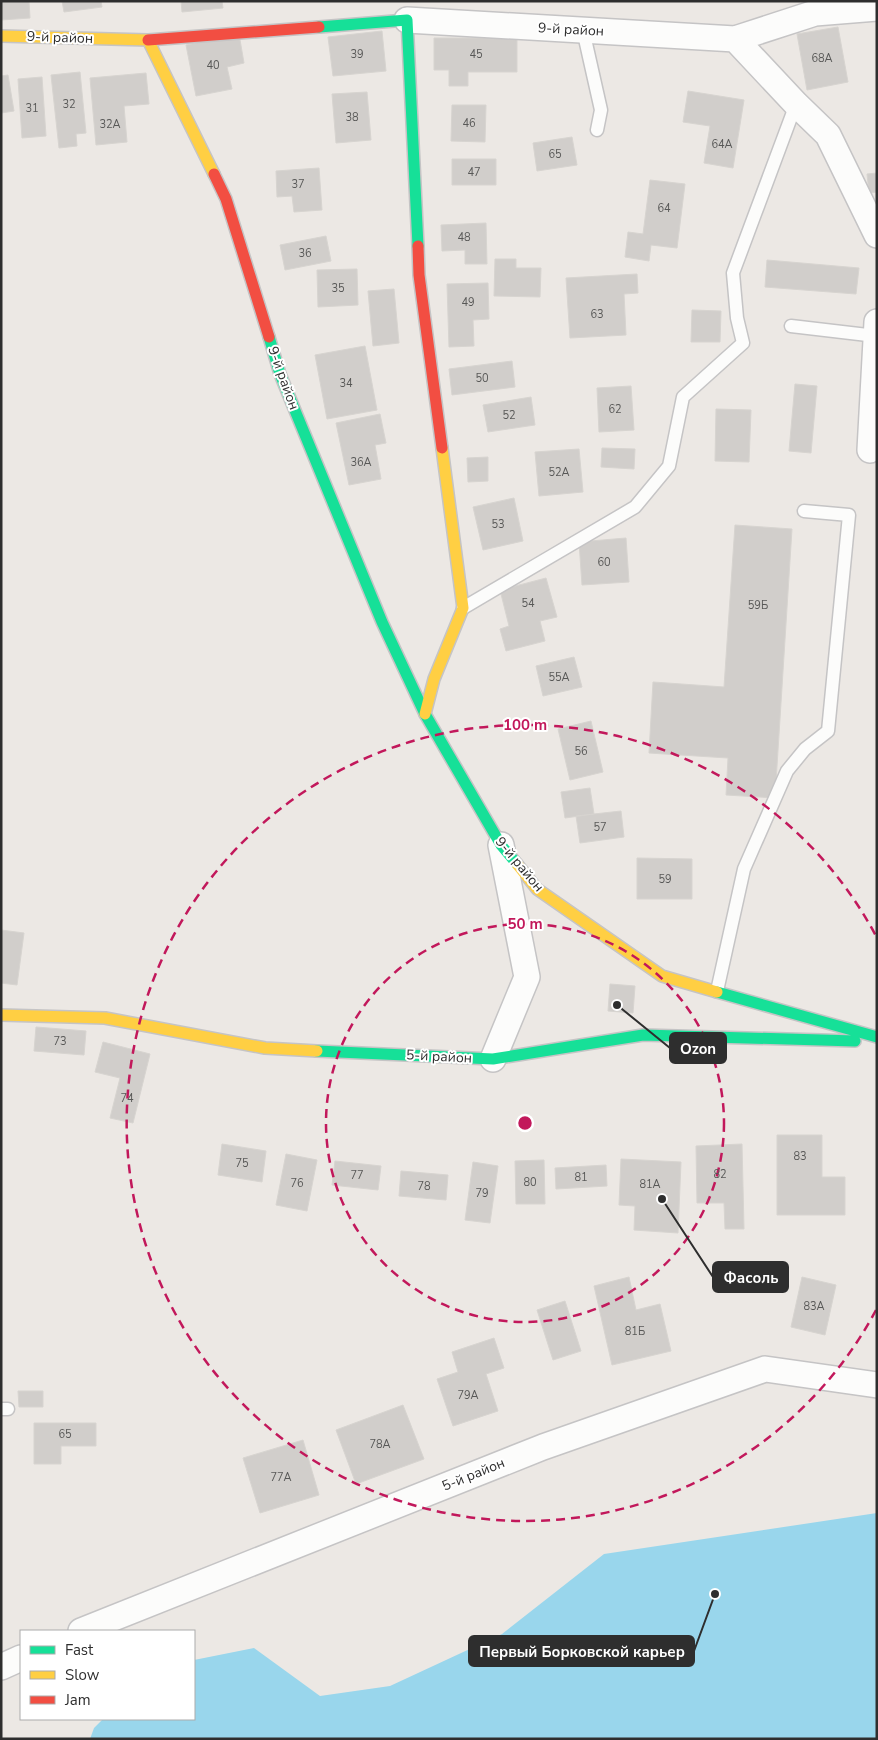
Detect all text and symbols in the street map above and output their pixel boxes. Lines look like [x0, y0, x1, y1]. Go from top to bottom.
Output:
street label: 9-й район [537, 18, 605, 41]
street label: 9-й район [27, 27, 93, 48]
house number: 39 [350, 47, 364, 62]
house number: 45 [469, 47, 483, 62]
house number: 68А [811, 51, 833, 66]
house number: 40 [206, 58, 220, 73]
house number: 32 [62, 97, 76, 112]
house number: 31 [25, 101, 39, 116]
house number: 38 [345, 110, 359, 125]
house number: 46 [462, 116, 476, 131]
house number: 32А [99, 117, 121, 132]
house number: 64А [711, 137, 733, 152]
house number: 65 [548, 147, 562, 162]
house number: 47 [467, 165, 481, 180]
house number: 37 [291, 177, 305, 192]
house number: 64 [657, 201, 671, 216]
house number: 48 [457, 230, 471, 245]
house number: 36 [298, 246, 312, 261]
house number: 35 [331, 281, 345, 296]
house number: 49 [461, 295, 475, 310]
house number: 63 [590, 307, 604, 322]
street label: 9-й район [263, 344, 304, 413]
house number: 50 [475, 371, 489, 386]
house number: 34 [339, 376, 353, 391]
house number: 62 [608, 402, 622, 417]
house number: 52 [502, 408, 516, 423]
house number: 36А [350, 455, 372, 470]
house number: 52А [548, 465, 570, 480]
house number: 53 [491, 517, 505, 532]
house number: 60 [597, 555, 611, 570]
house number: 54 [521, 596, 535, 611]
house number: 59Б [748, 598, 768, 613]
house number: 55А [548, 670, 570, 685]
text: 100 m [503, 715, 547, 735]
house number: 56 [574, 744, 588, 759]
house number: 57 [593, 820, 607, 835]
street label: 9-й район [491, 833, 548, 896]
house number: 59 [658, 872, 672, 887]
text: 50 m [507, 914, 543, 934]
callout: Ozon [670, 1033, 726, 1063]
house number: 73 [53, 1034, 67, 1049]
text: Ozon [680, 1039, 716, 1059]
street label: 5-й район [405, 1045, 473, 1068]
house number: 74 [120, 1091, 134, 1106]
centre of rings [516, 1114, 534, 1132]
house number: 83 [793, 1149, 807, 1164]
house number: 75 [235, 1156, 249, 1171]
house number: 82 [713, 1167, 727, 1182]
house number: 77 [350, 1168, 364, 1183]
house number: 81 [574, 1170, 588, 1185]
house number: 80 [523, 1175, 537, 1190]
house number: 76 [290, 1176, 304, 1191]
house number: 81А [639, 1177, 661, 1192]
house number: 78 [417, 1179, 431, 1194]
house number: 79 [475, 1186, 489, 1201]
callout: Фасоль [713, 1262, 788, 1292]
text: Фасоль [724, 1268, 778, 1288]
house number: 83А [803, 1299, 825, 1314]
house number: 81Б [625, 1324, 645, 1339]
house number: 79А [457, 1388, 479, 1403]
house number: 65 [58, 1427, 72, 1442]
house number: 78А [369, 1437, 391, 1452]
street label: 5-й район [439, 1453, 507, 1496]
house number: 77А [270, 1470, 292, 1485]
legend [20, 1630, 195, 1720]
callout: Первый Борковской карьер [469, 1636, 694, 1666]
text: Fast [65, 1640, 94, 1660]
text: Первый Борковской карьер [479, 1642, 685, 1662]
text: Slow [65, 1665, 100, 1685]
text: Jam [64, 1690, 91, 1710]

